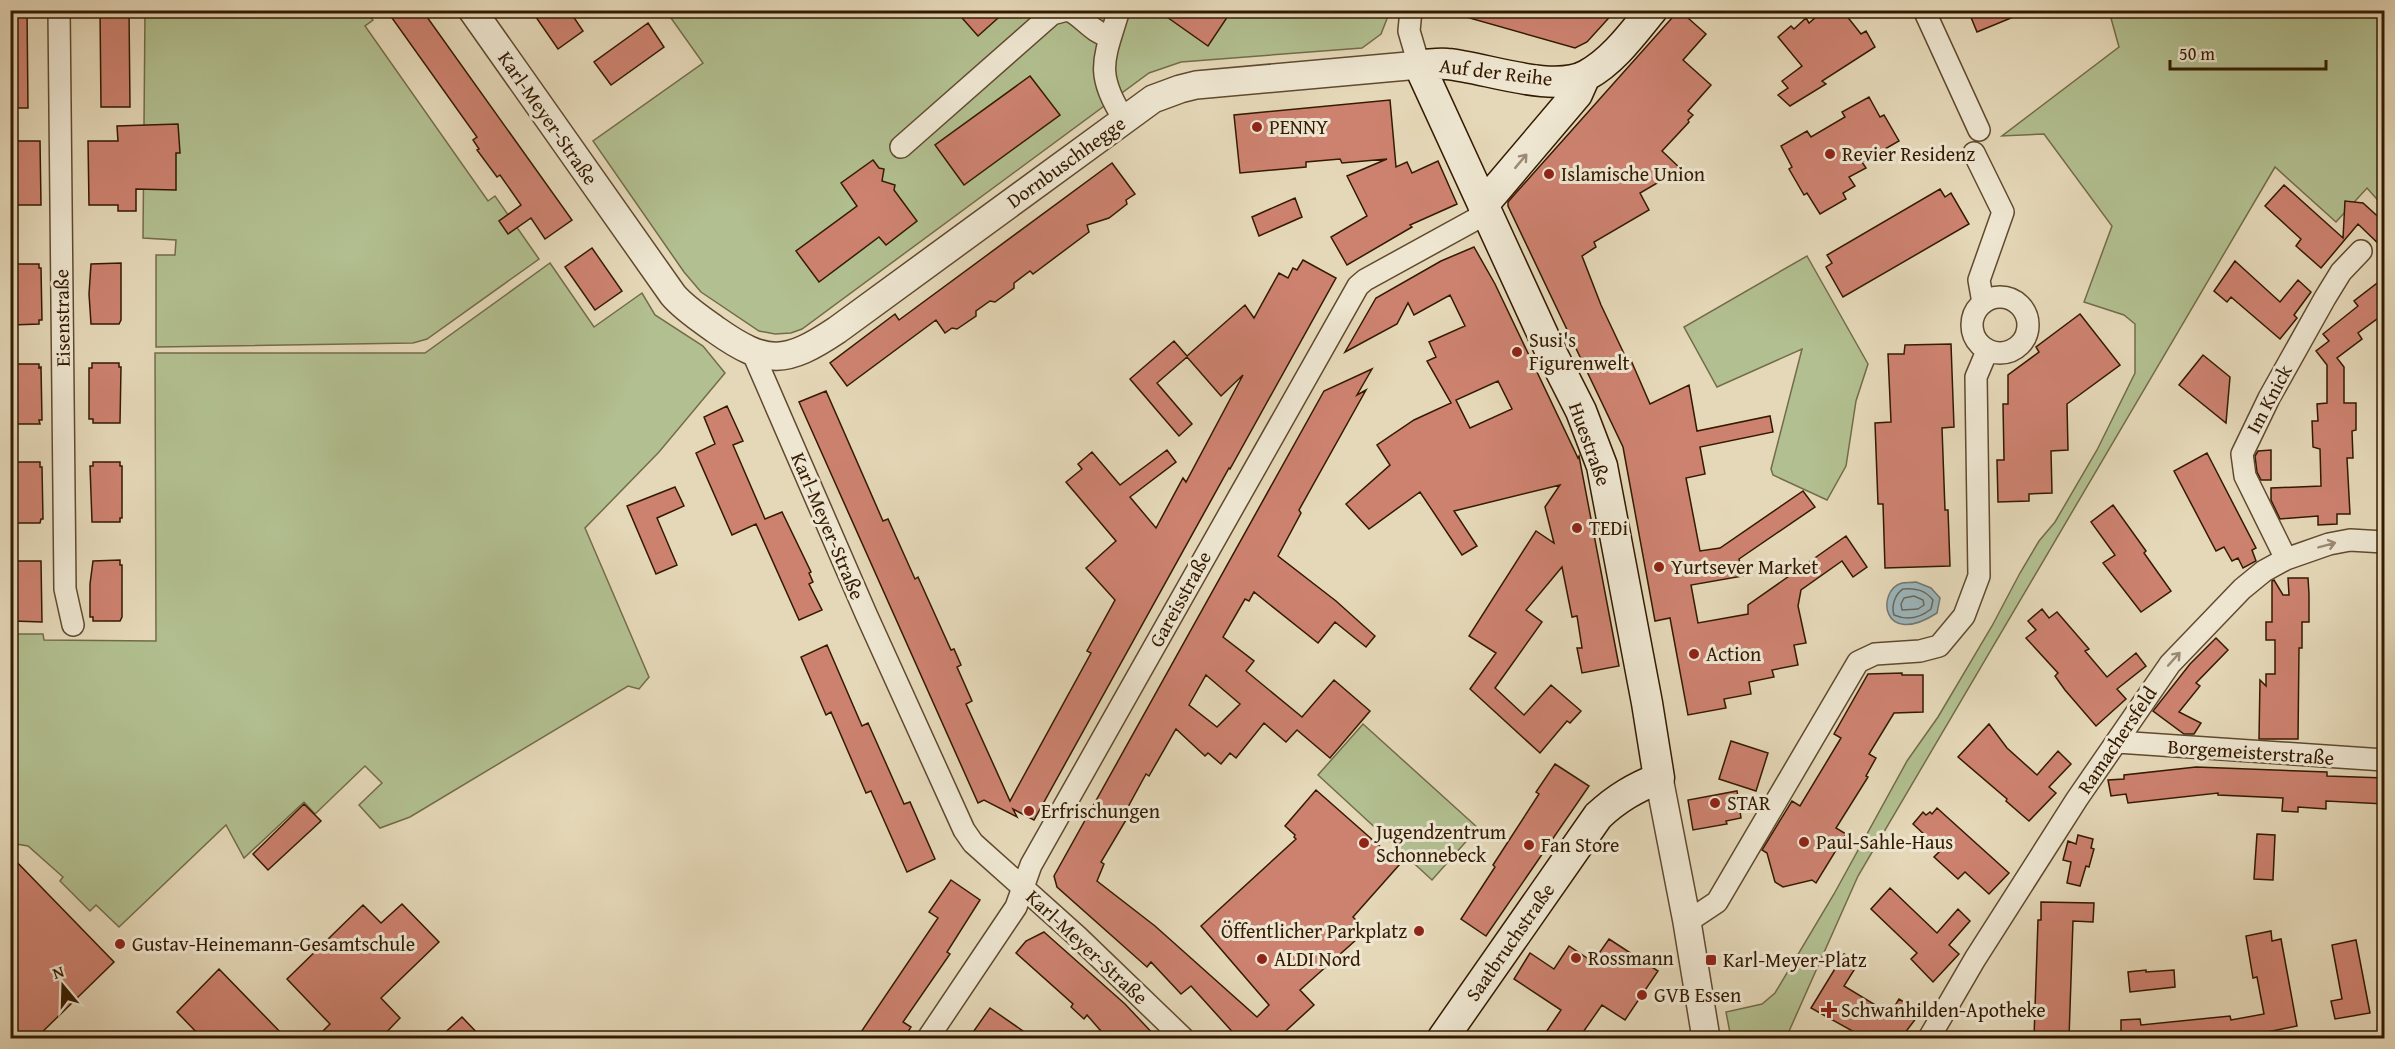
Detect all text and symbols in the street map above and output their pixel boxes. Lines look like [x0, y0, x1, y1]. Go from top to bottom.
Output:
scale bar [2170, 33, 2326, 71]
text: 50 m [2179, 40, 2215, 67]
street label: Karl-Meyer-Straße [491, 45, 605, 190]
street label: Auf der Reihe [1438, 50, 1554, 93]
street label: Dornbuschhegge [1000, 109, 1131, 215]
place label: PENNY [1269, 112, 1328, 141]
marker: PENNY [1250, 120, 1264, 134]
place label: Revier Residenz [1842, 139, 1975, 168]
marker: Revier Residenz [1823, 147, 1837, 161]
one-way arrow [1514, 154, 1528, 169]
place label: Islamische Union [1561, 159, 1705, 188]
marker: Islamische Union [1542, 167, 1556, 181]
street label: Eisenstraße [46, 269, 77, 367]
place label: Susi's Figurenwelt [1529, 325, 1630, 377]
marker: Susi's Figurenwelt [1510, 345, 1524, 359]
street label: Im Knick [2238, 358, 2299, 438]
street label: Huestraße [1562, 398, 1619, 490]
street label: Karl-Meyer-Straße [784, 448, 873, 604]
place label: TEDi [1589, 513, 1628, 542]
marker: TEDi [1570, 521, 1584, 535]
one-way arrow [2317, 539, 2336, 550]
street label: Gareisstraße [1141, 545, 1218, 652]
place label: Yurtsever Market [1671, 552, 1818, 581]
marker: Yurtsever Market [1652, 560, 1666, 574]
place label: Action [1706, 639, 1761, 668]
marker: Action [1687, 647, 1701, 661]
one-way arrow [2167, 652, 2181, 667]
street label: Ramachersfeld [2070, 680, 2164, 799]
street label: Borgemeisterstraße [2167, 731, 2335, 772]
place label: STAR [1727, 788, 1771, 817]
place label: Erfrischungen [1041, 796, 1160, 825]
marker: STAR [1708, 796, 1722, 810]
marker: Erfrischungen [1022, 804, 1036, 818]
place label: Jugendzentrum Schonnebeck [1373, 817, 1507, 869]
place label: Paul-Sahle-Haus [1816, 827, 1953, 856]
place label: Fan Store [1541, 830, 1619, 859]
marker: Paul-Sahle-Haus [1797, 835, 1811, 849]
marker: Jugendzentrum Schonnebeck [1357, 836, 1371, 850]
marker: Fan Store [1522, 838, 1536, 852]
street label: Saatbruchstraße [1458, 877, 1561, 1007]
street label: Karl-Meyer-Straße [1020, 882, 1155, 1011]
place label: Öffentlicher Parkplatz [1221, 916, 1407, 945]
marker: Öffentlicher Parkplatz [1412, 924, 1426, 938]
place label: Gustav-Heinemann-Gesamtschule [132, 929, 415, 958]
marker: Gustav-Heinemann-Gesamtschule [113, 937, 127, 951]
place label: Rossmann [1588, 943, 1674, 972]
place label: ALDI Nord [1274, 944, 1361, 973]
place label: Karl-Meyer-Platz [1723, 945, 1867, 974]
marker: Rossmann [1569, 951, 1583, 965]
marker: ALDI Nord [1255, 952, 1269, 966]
marker: Karl-Meyer-Platz [1704, 953, 1718, 967]
north arrow [33, 956, 93, 1016]
text: N [49, 959, 67, 985]
place label: GVB Essen [1654, 980, 1741, 1009]
marker: GVB Essen [1635, 988, 1649, 1002]
place label: Schwanhilden-Apotheke [1841, 995, 2046, 1024]
marker: Schwanhilden-Apotheke [1822, 1003, 1836, 1017]

